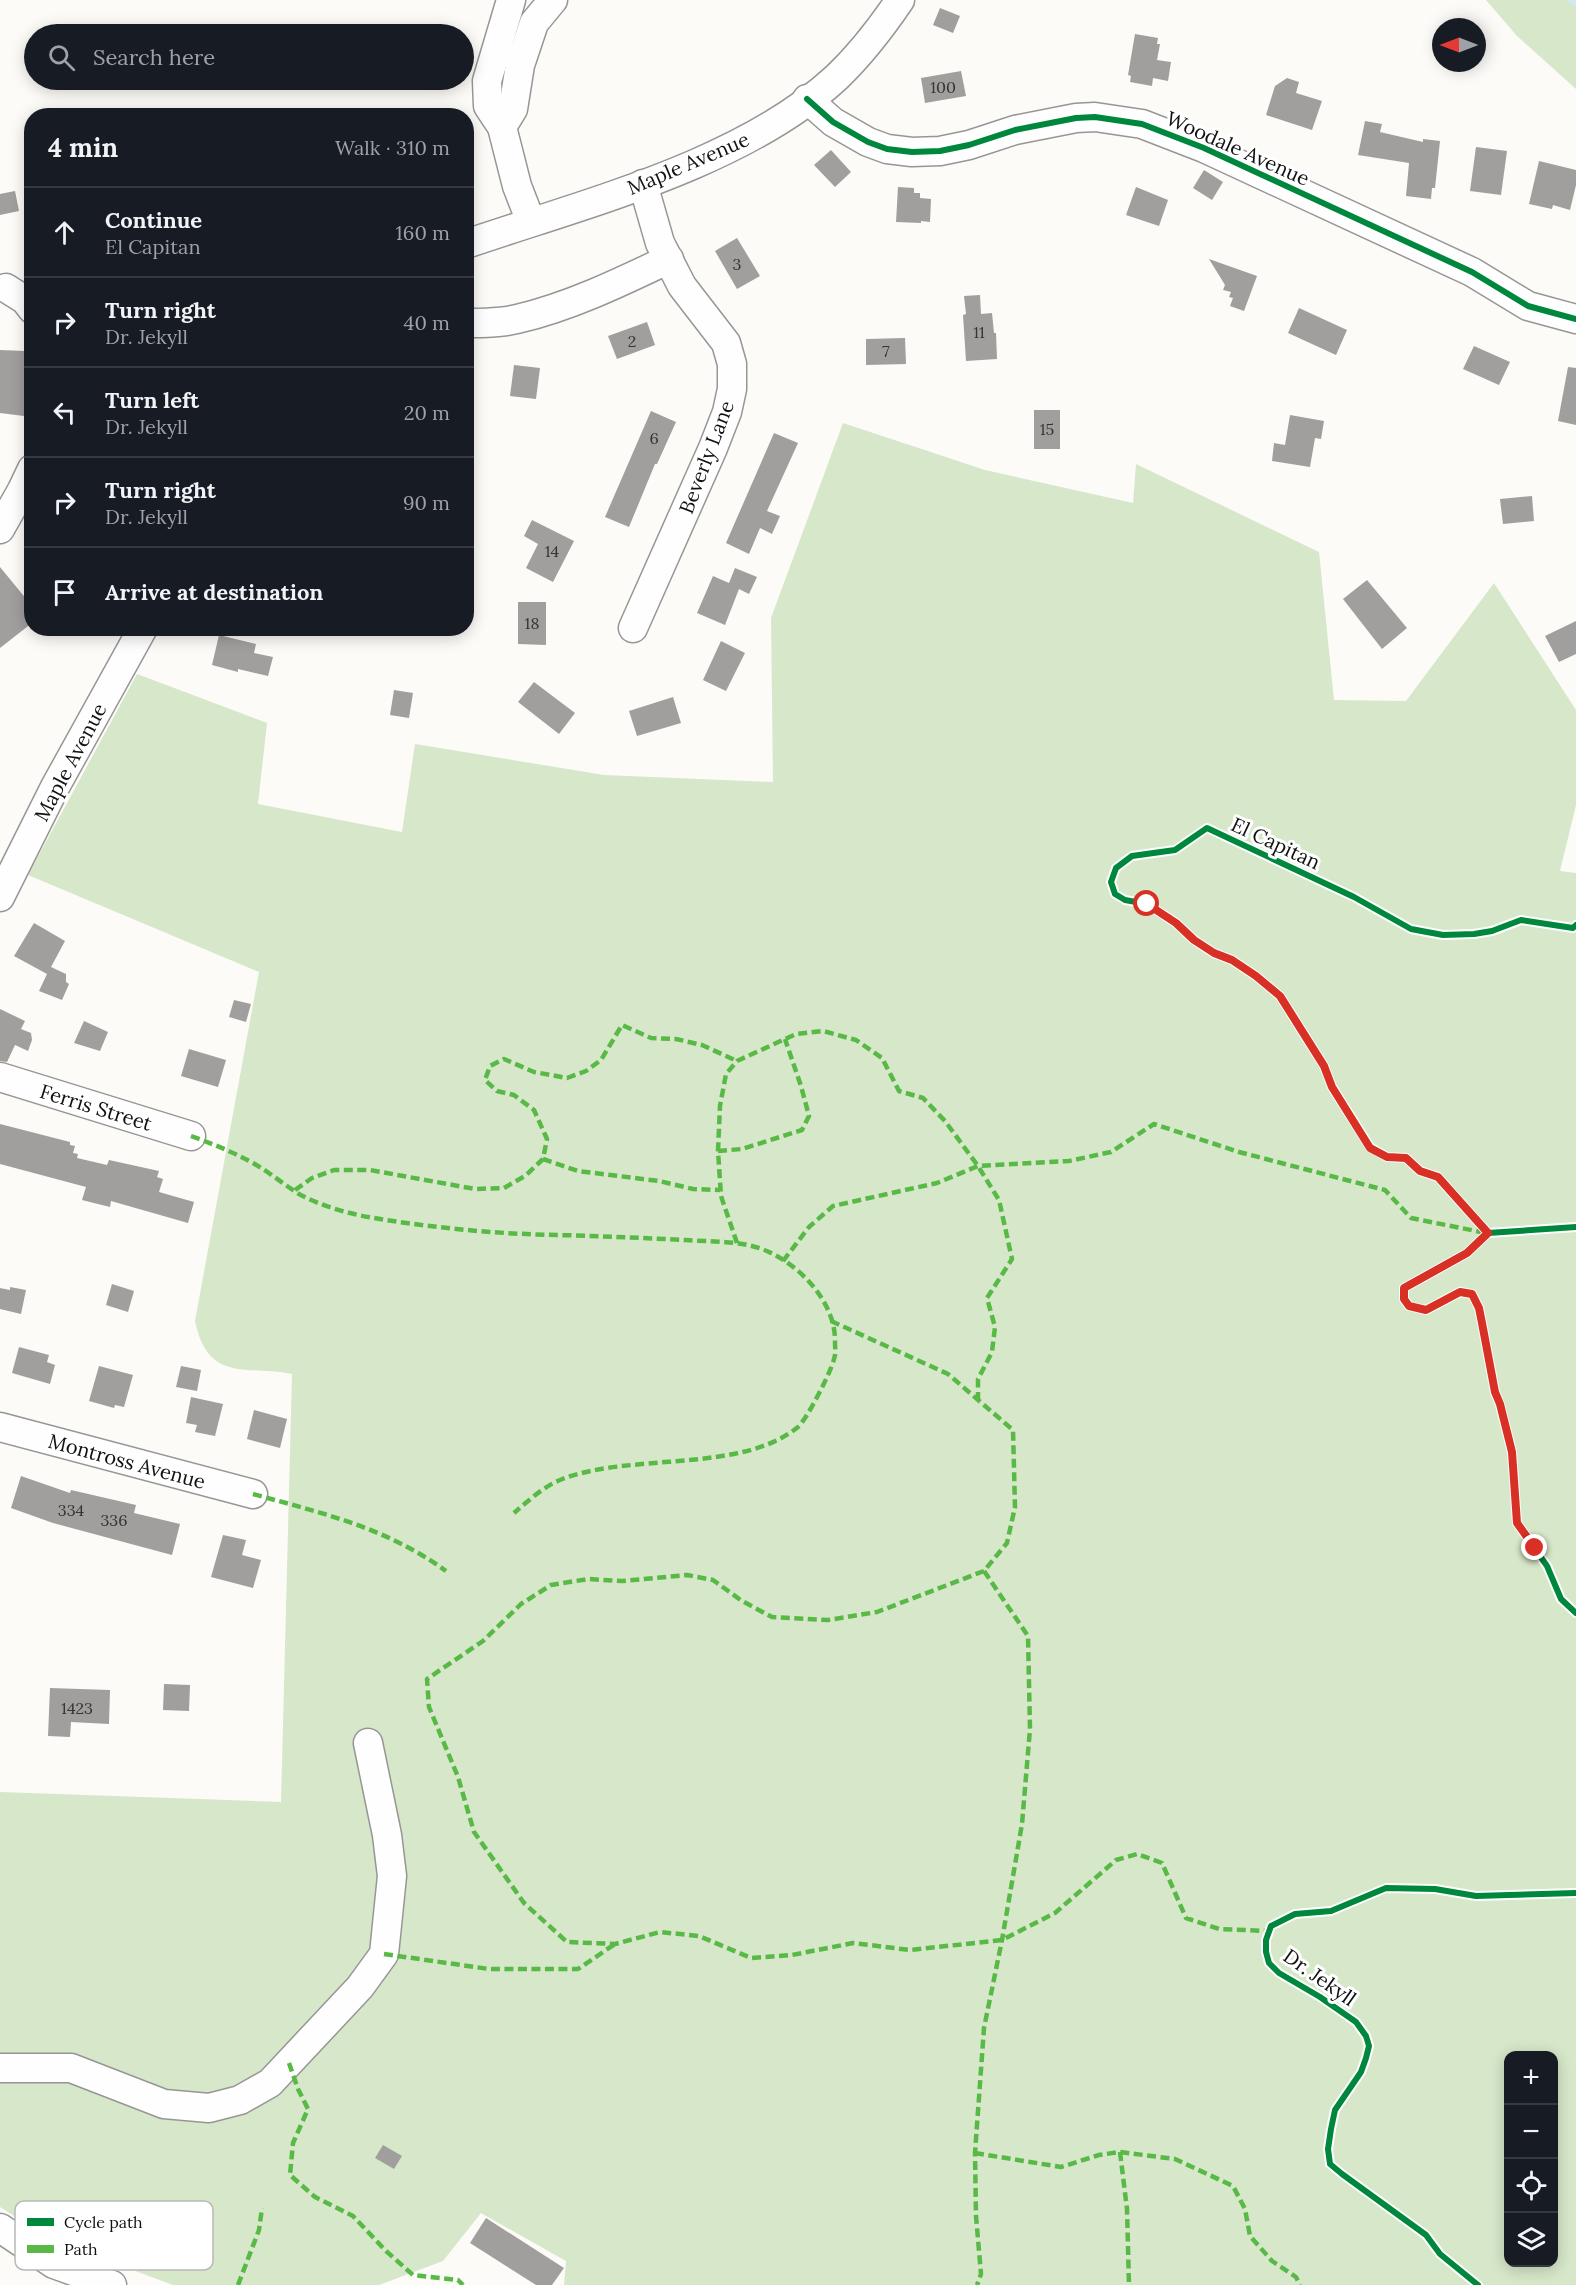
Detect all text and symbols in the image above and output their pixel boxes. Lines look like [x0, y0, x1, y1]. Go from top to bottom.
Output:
north arrow [1432, 18, 1486, 72]
search box [24, 24, 474, 90]
icon: search [45, 41, 78, 74]
text: Search here [93, 43, 215, 71]
house number: 100 [930, 77, 956, 97]
street label: Woodale Avenue [1162, 105, 1314, 191]
street label: Maple Avenue [623, 126, 753, 200]
text: 4 min [48, 131, 118, 164]
text: Walk · 310 m [335, 135, 450, 160]
text: Continue [105, 206, 202, 234]
icon: ahead [48, 216, 81, 249]
text: 160 m [396, 220, 450, 245]
text: El Capitan [105, 234, 201, 259]
house number: 3 [733, 254, 742, 274]
text: Turn right [105, 296, 216, 324]
icon: right [48, 306, 81, 339]
text: 40 m [404, 310, 450, 335]
house number: 11 [973, 322, 985, 342]
text: Dr. Jekyll [105, 324, 188, 349]
house number: 2 [628, 331, 636, 351]
house number: 7 [882, 341, 890, 361]
text: Turn left [105, 386, 199, 414]
icon: left [48, 396, 81, 429]
street label: Beverly Lane [673, 397, 739, 517]
text: 20 m [404, 400, 450, 425]
text: Dr. Jekyll [105, 414, 188, 439]
house number: 15 [1040, 419, 1054, 439]
house number: 6 [649, 428, 659, 448]
text: Turn right [105, 476, 216, 504]
icon: right [48, 486, 81, 519]
text: 90 m [403, 490, 450, 515]
text: Dr. Jekyll [105, 504, 188, 529]
house number: 14 [545, 541, 560, 561]
icon: arrive [48, 576, 81, 609]
text: Arrive at destination [105, 578, 323, 606]
house number: 18 [525, 613, 539, 633]
street label: Maple Avenue [28, 699, 112, 825]
street label: El Capitan [1227, 811, 1325, 875]
route start [1133, 890, 1159, 916]
street label: Ferris Street [37, 1078, 155, 1136]
street label: Montross Avenue [46, 1428, 208, 1494]
house number: 334 [58, 1500, 85, 1520]
house number: 336 [100, 1510, 128, 1530]
route end [1521, 1534, 1547, 1560]
house number: 1423 [61, 1698, 93, 1718]
street label: Dr. Jekyll [1279, 1943, 1361, 2011]
map controls [1504, 2051, 1558, 2267]
button: + [1504, 2051, 1558, 2105]
button: − [1504, 2105, 1558, 2159]
button: locate [1504, 2159, 1558, 2213]
legend [15, 2201, 213, 2270]
text: Cycle path [64, 2212, 143, 2232]
button: layers [1504, 2213, 1558, 2267]
text: Path [64, 2239, 98, 2259]

